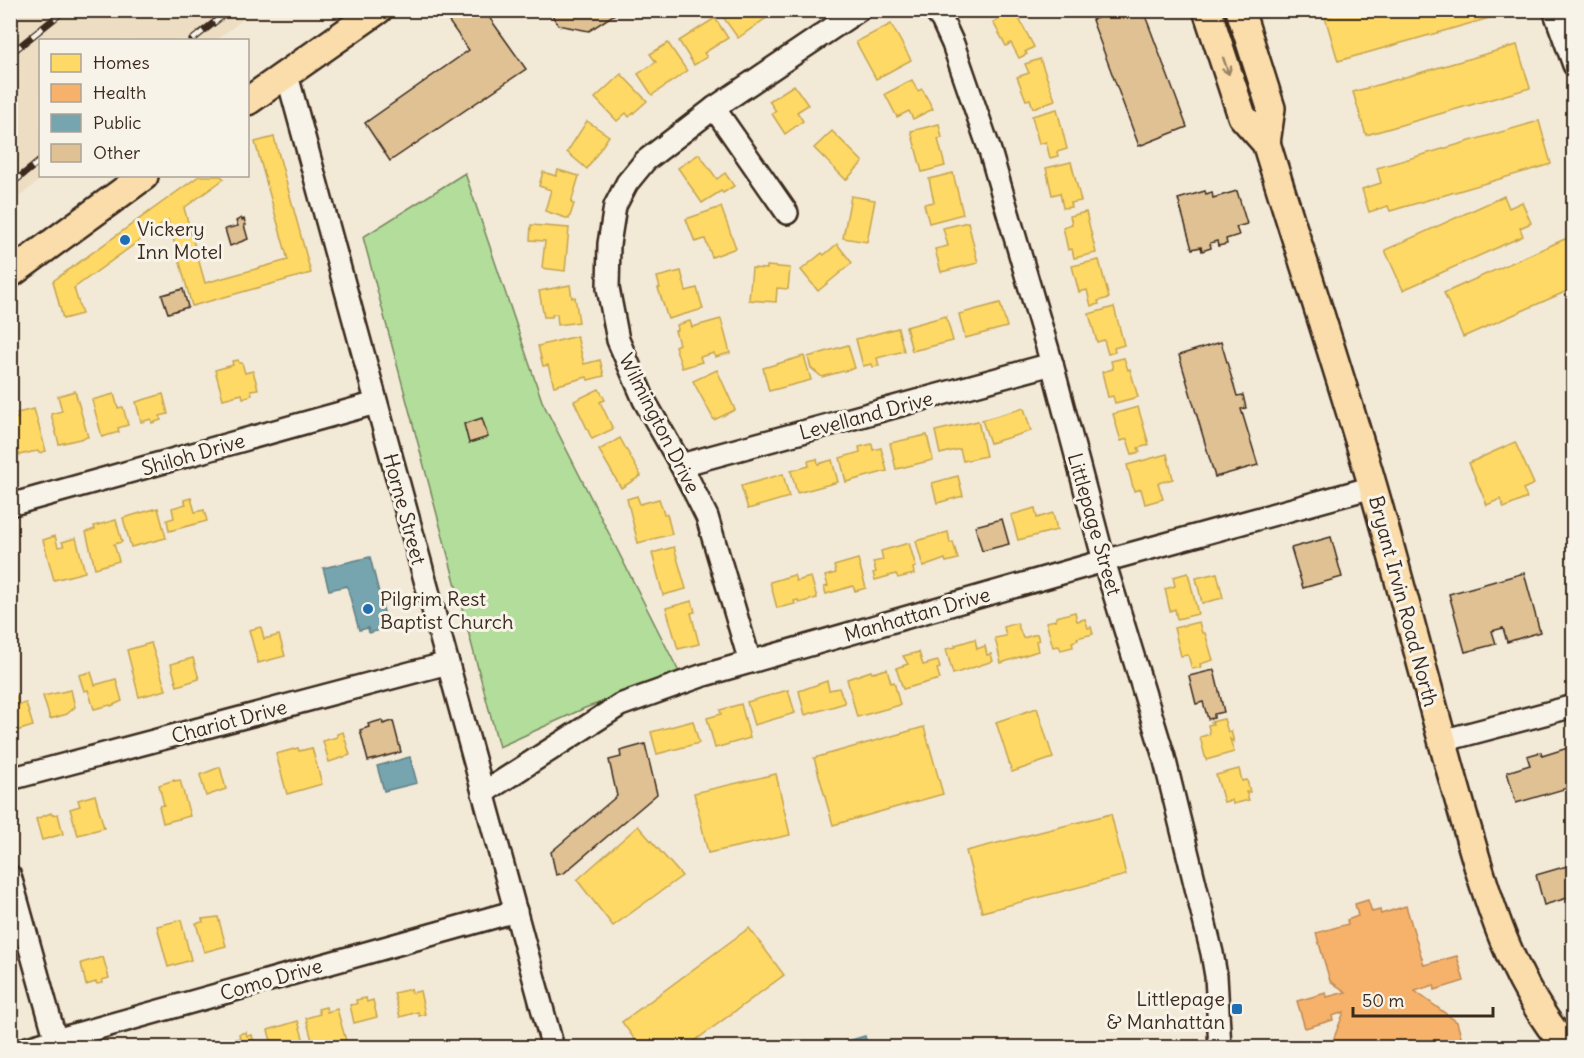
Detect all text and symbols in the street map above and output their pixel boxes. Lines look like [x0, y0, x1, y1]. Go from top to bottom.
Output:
legend [39, 39, 249, 177]
text: Homes [93, 51, 150, 74]
one-way arrow [1221, 56, 1232, 75]
text: Health [93, 81, 146, 104]
text: Public [93, 111, 142, 134]
text: Other [93, 141, 141, 164]
place label: Vickery Inn Motel [137, 216, 222, 264]
marker: Vickery Inn Motel [118, 233, 132, 247]
street label: Wilmington Drive [614, 349, 706, 497]
street label: Levelland Drive [796, 385, 936, 445]
street label: Shiloh Drive [138, 427, 248, 481]
street label: Littlepage Street [1063, 450, 1127, 598]
street label: Horne Street [378, 451, 432, 568]
street label: Bryant Irvin Road North [1364, 493, 1444, 709]
street label: Manhattan Drive [841, 581, 993, 647]
place label: Pilgrim Rest Baptist Church [380, 586, 514, 634]
marker: Pilgrim Rest Baptist Church [361, 602, 375, 616]
street label: Chariot Drive [168, 694, 290, 748]
street label: Como Drive [217, 953, 325, 1005]
scale bar [1353, 980, 1492, 1018]
place label: Littlepage & Manhattan [1106, 986, 1225, 1034]
text: 50 m [1362, 989, 1404, 1012]
marker: Littlepage & Manhattan [1230, 1002, 1244, 1016]

